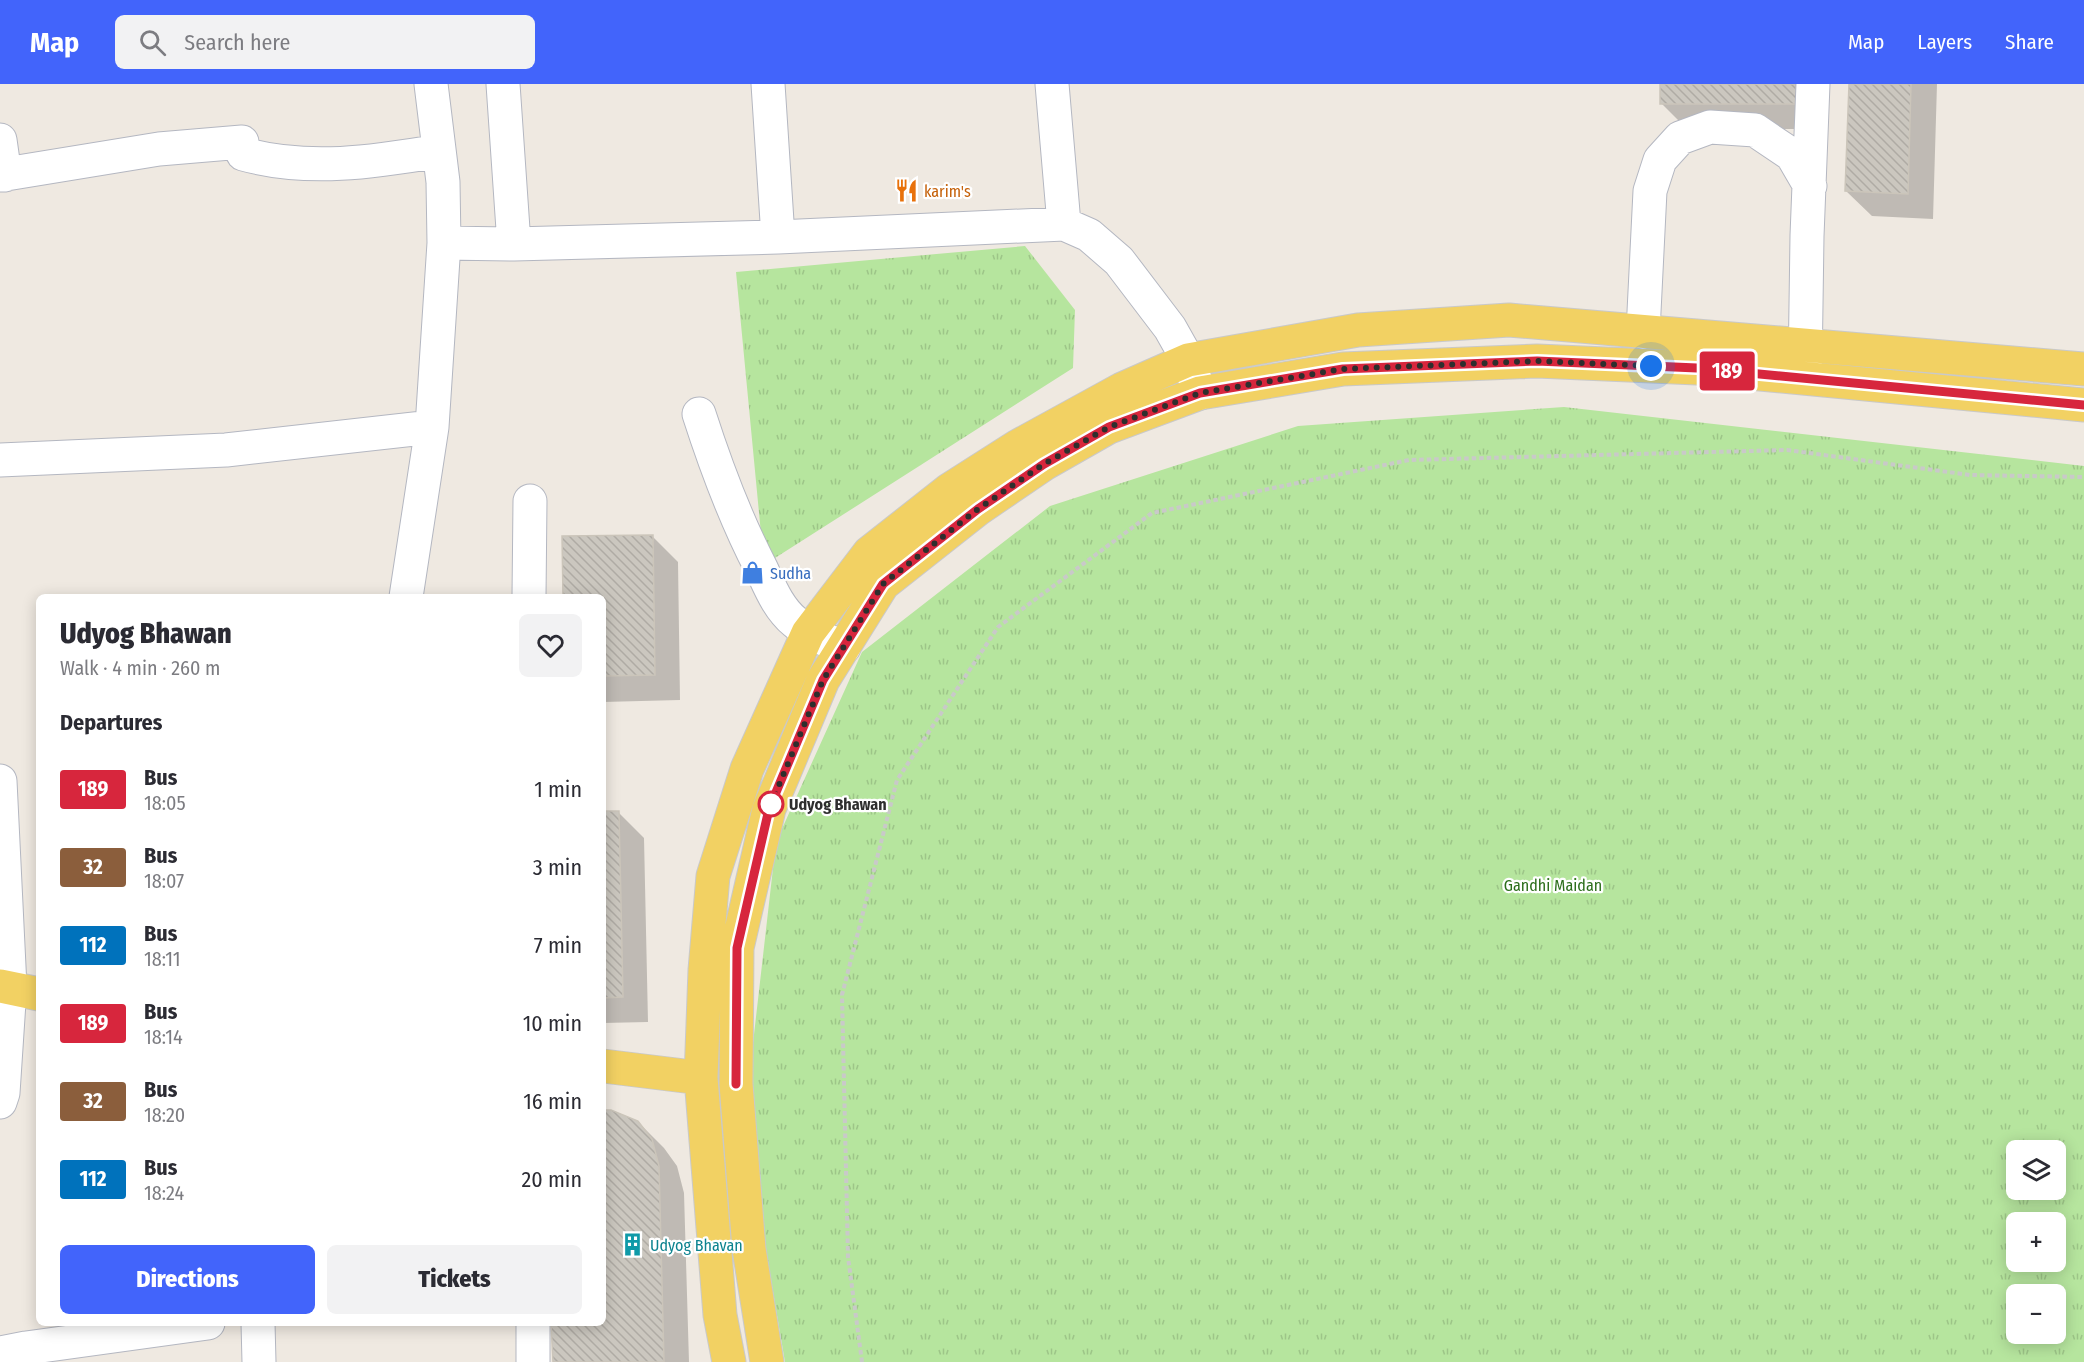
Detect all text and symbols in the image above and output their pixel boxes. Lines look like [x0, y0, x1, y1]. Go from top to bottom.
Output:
search box [115, 15, 535, 69]
text: Map [30, 26, 79, 59]
icon: search [136, 26, 169, 59]
text: Search here [184, 29, 290, 56]
text: Map [1848, 29, 1884, 55]
text: Layers [1917, 29, 1972, 55]
text: Share [2005, 29, 2054, 55]
restaurant icon: karim's [893, 178, 919, 204]
place label: karim's [924, 182, 971, 201]
your location [1636, 351, 1666, 381]
line badge: 189 [1692, 352, 1762, 390]
text: 189 [1712, 358, 1742, 384]
shop icon: Sudha [739, 560, 765, 586]
place label: Sudha [770, 564, 811, 583]
button: heart [519, 614, 582, 677]
text: Udyog Bhawan [60, 617, 232, 650]
text: Walk · 4 min · 260 m [60, 656, 220, 680]
text: Departures [60, 709, 162, 736]
text: Bus [144, 764, 177, 791]
text: 189 [78, 776, 108, 802]
text: 1 min [534, 776, 582, 803]
text: 18:05 [144, 791, 186, 815]
marker: Udyog Bhawan [758, 791, 784, 817]
place label: Udyog Bhawan [789, 795, 887, 814]
text: Bus [144, 842, 177, 869]
text: 32 [83, 854, 103, 880]
text: 3 min [533, 854, 582, 881]
text: 18:07 [144, 869, 184, 893]
park label: Gandhi Maidan [1504, 876, 1602, 895]
text: Bus [144, 920, 177, 947]
text: 112 [79, 932, 107, 958]
text: 7 min [534, 932, 582, 959]
text: 18:11 [144, 947, 181, 971]
text: Bus [144, 998, 177, 1025]
text: 189 [78, 1010, 108, 1036]
text: 10 min [523, 1010, 582, 1037]
text: 18:14 [144, 1025, 183, 1049]
text: Bus [144, 1076, 177, 1103]
text: 32 [83, 1088, 103, 1114]
text: 16 min [523, 1088, 582, 1115]
text: 18:20 [144, 1103, 185, 1127]
map controls [2006, 1140, 2066, 1344]
button: layers [2006, 1140, 2066, 1200]
text: Bus [144, 1154, 177, 1181]
text: 112 [79, 1166, 107, 1192]
text: 20 min [522, 1166, 582, 1193]
text: 18:24 [144, 1181, 184, 1205]
button: + [2006, 1212, 2066, 1272]
building icon: Udyog Bhavan [619, 1232, 645, 1258]
place label: Udyog Bhavan [650, 1236, 743, 1255]
button: Directions [60, 1245, 315, 1314]
button: Tickets [327, 1245, 582, 1314]
button: − [2006, 1284, 2066, 1344]

